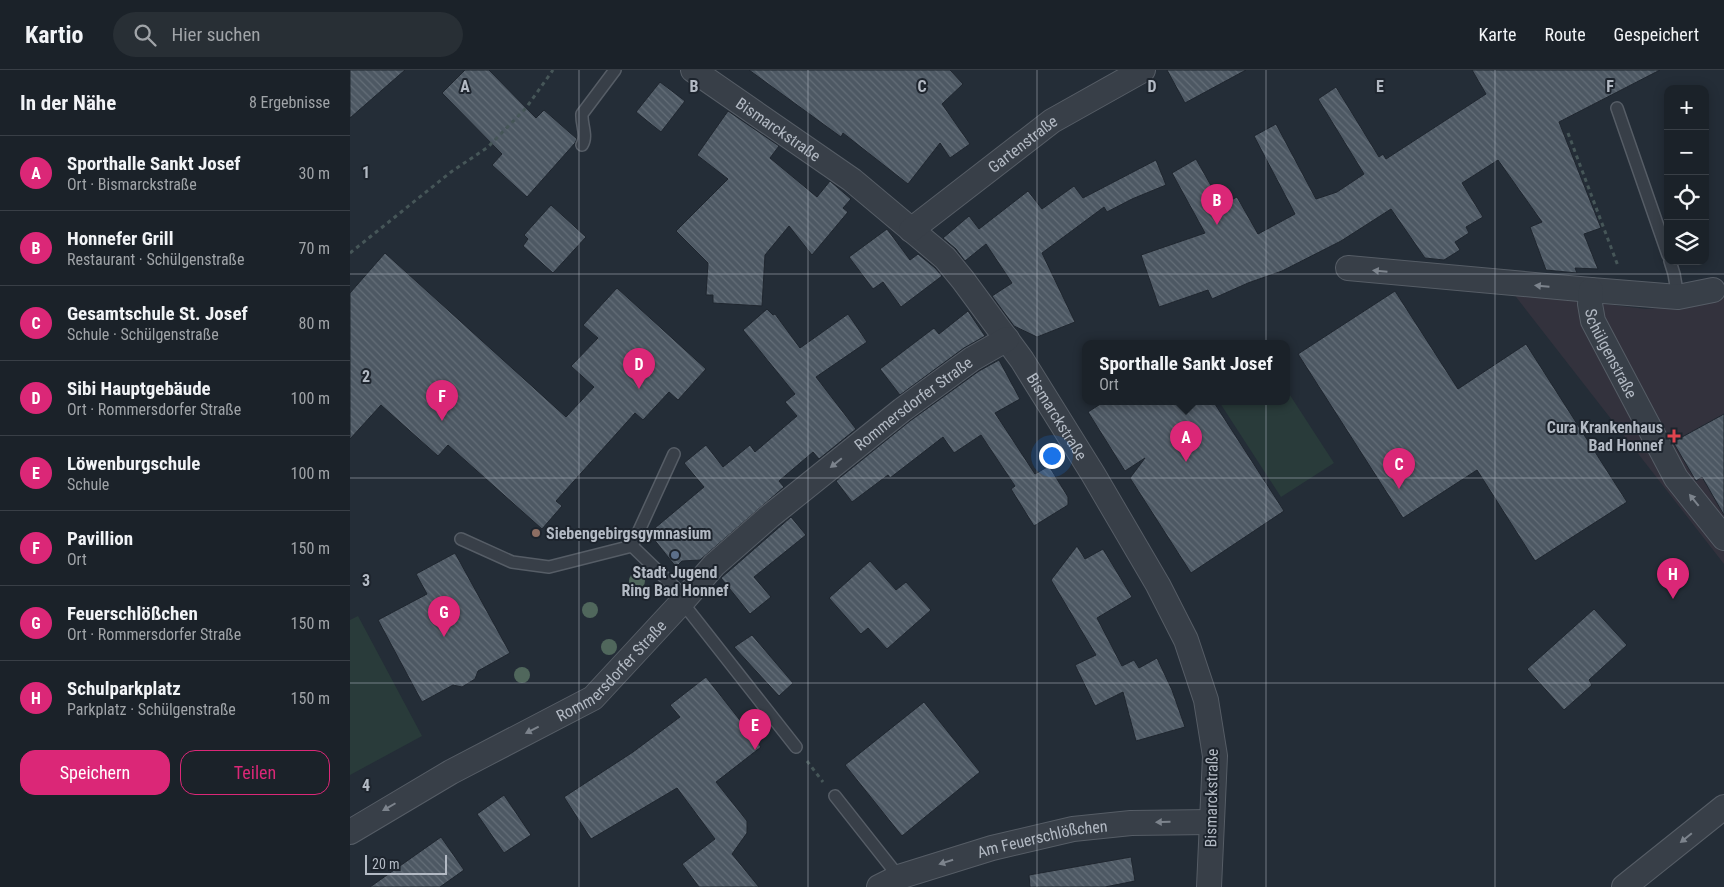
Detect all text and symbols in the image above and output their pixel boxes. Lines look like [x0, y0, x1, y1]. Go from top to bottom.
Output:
search box [113, 12, 463, 57]
text: Kartio [25, 21, 83, 49]
icon: search [131, 21, 159, 49]
text: Hier suchen [171, 23, 261, 46]
text: Karte [1478, 24, 1517, 45]
text: Route [1545, 24, 1586, 45]
text: Gespeichert [1614, 24, 1699, 45]
text: A [460, 77, 470, 96]
text: B [690, 77, 699, 96]
text: C [917, 77, 927, 96]
text: D [1147, 77, 1157, 96]
text: E [1376, 77, 1384, 96]
text: F [1606, 77, 1614, 96]
map controls [1664, 85, 1709, 265]
button: + [1664, 85, 1709, 130]
text: In der Nähe [20, 91, 116, 115]
text: 8 Ergebnisse [249, 93, 330, 112]
street label: Bismarckstraße [732, 94, 824, 166]
street label: Gartenstraße [984, 111, 1060, 177]
button: − [1664, 130, 1709, 175]
text: Sporthalle Sankt Josef [67, 152, 241, 175]
text: 1 [362, 163, 370, 182]
text: A [31, 164, 41, 183]
text: 30 m [298, 164, 330, 183]
text: Ort · Bismarckstraße [67, 175, 197, 194]
button: locate [1664, 175, 1709, 220]
pin: B [1201, 184, 1233, 225]
button: layers [1664, 220, 1709, 265]
text: Honnefer Grill [67, 227, 173, 250]
text: B [32, 239, 40, 258]
text: 70 m [298, 239, 330, 258]
text: Restaurant · Schülgenstraße [67, 250, 244, 269]
one-way arrow [1372, 266, 1388, 274]
one-way arrow [1534, 282, 1550, 290]
text: Gesamtschule St. Josef [67, 302, 248, 325]
street label: Schülgenstraße [1581, 307, 1641, 401]
text: C [31, 314, 41, 333]
text: 80 m [298, 314, 330, 333]
text: Schule · Schülgenstraße [67, 325, 219, 344]
popup [1082, 340, 1290, 405]
pin: D [623, 348, 655, 389]
text: Sporthalle Sankt Josef [1099, 352, 1273, 375]
street label: Rommersdorfer Straße [851, 353, 976, 455]
text: 2 [362, 367, 370, 386]
street label: Bismarckstraße [1023, 370, 1091, 464]
text: Ort [1099, 375, 1119, 394]
text: Sibi Hauptgebäude [67, 377, 211, 400]
pin: F [426, 380, 458, 421]
text: D [31, 389, 41, 408]
text: 100 m [291, 389, 330, 408]
text: Ort · Rommersdorfer Straße [67, 400, 241, 419]
place label: Cura Krankenhaus Bad Honnef [1547, 418, 1664, 455]
pin: A [1170, 421, 1202, 462]
marker: Cura Krankenhaus Bad Honnef [1667, 429, 1681, 443]
your location [1039, 443, 1065, 469]
pin: C [1383, 448, 1415, 489]
text: Löwenburgschule [67, 452, 200, 475]
one-way arrow [830, 458, 843, 469]
text: E [32, 464, 40, 483]
text: 100 m [291, 464, 330, 483]
text: Schule [67, 475, 109, 494]
one-way arrow [1688, 494, 1699, 507]
place label: Siebengebirgsgymnasium [546, 524, 712, 543]
text: Pavillion [67, 527, 133, 550]
marker: Siebengebirgsgymnasium [530, 527, 542, 539]
text: F [32, 539, 40, 558]
text: 150 m [291, 539, 330, 558]
marker: Stadt Jugend Ring Bad Honnef [669, 549, 681, 561]
text: Ort [67, 550, 87, 569]
pin: H [1657, 558, 1689, 599]
place label: Stadt Jugend Ring Bad Honnef [621, 563, 729, 600]
text: 3 [362, 571, 370, 590]
pin: G [428, 596, 460, 637]
text: Feuerschlößchen [67, 602, 198, 625]
text: G [31, 614, 41, 633]
text: 150 m [291, 614, 330, 633]
street label: Rommersdorfer Straße [553, 616, 670, 725]
text: Ort · Rommersdorfer Straße [67, 625, 241, 644]
text: Schulparkplatz [67, 677, 181, 700]
text: H [31, 689, 41, 708]
text: 150 m [291, 689, 330, 708]
text: Parkplatz · Schülgenstraße [67, 700, 236, 719]
pin: E [739, 709, 771, 750]
one-way arrow [525, 726, 539, 734]
street label: Bismarckstraße [1201, 748, 1222, 848]
button: Speichern [20, 750, 170, 795]
button: Teilen [180, 750, 330, 795]
text: 4 [362, 776, 370, 795]
one-way arrow [383, 803, 396, 812]
street label: Am Feuerschlößchen [975, 816, 1108, 862]
one-way arrow [1154, 819, 1170, 827]
one-way arrow [1680, 833, 1693, 844]
scale bar [365, 852, 448, 875]
text: 20 m [372, 856, 400, 872]
one-way arrow [938, 859, 953, 867]

